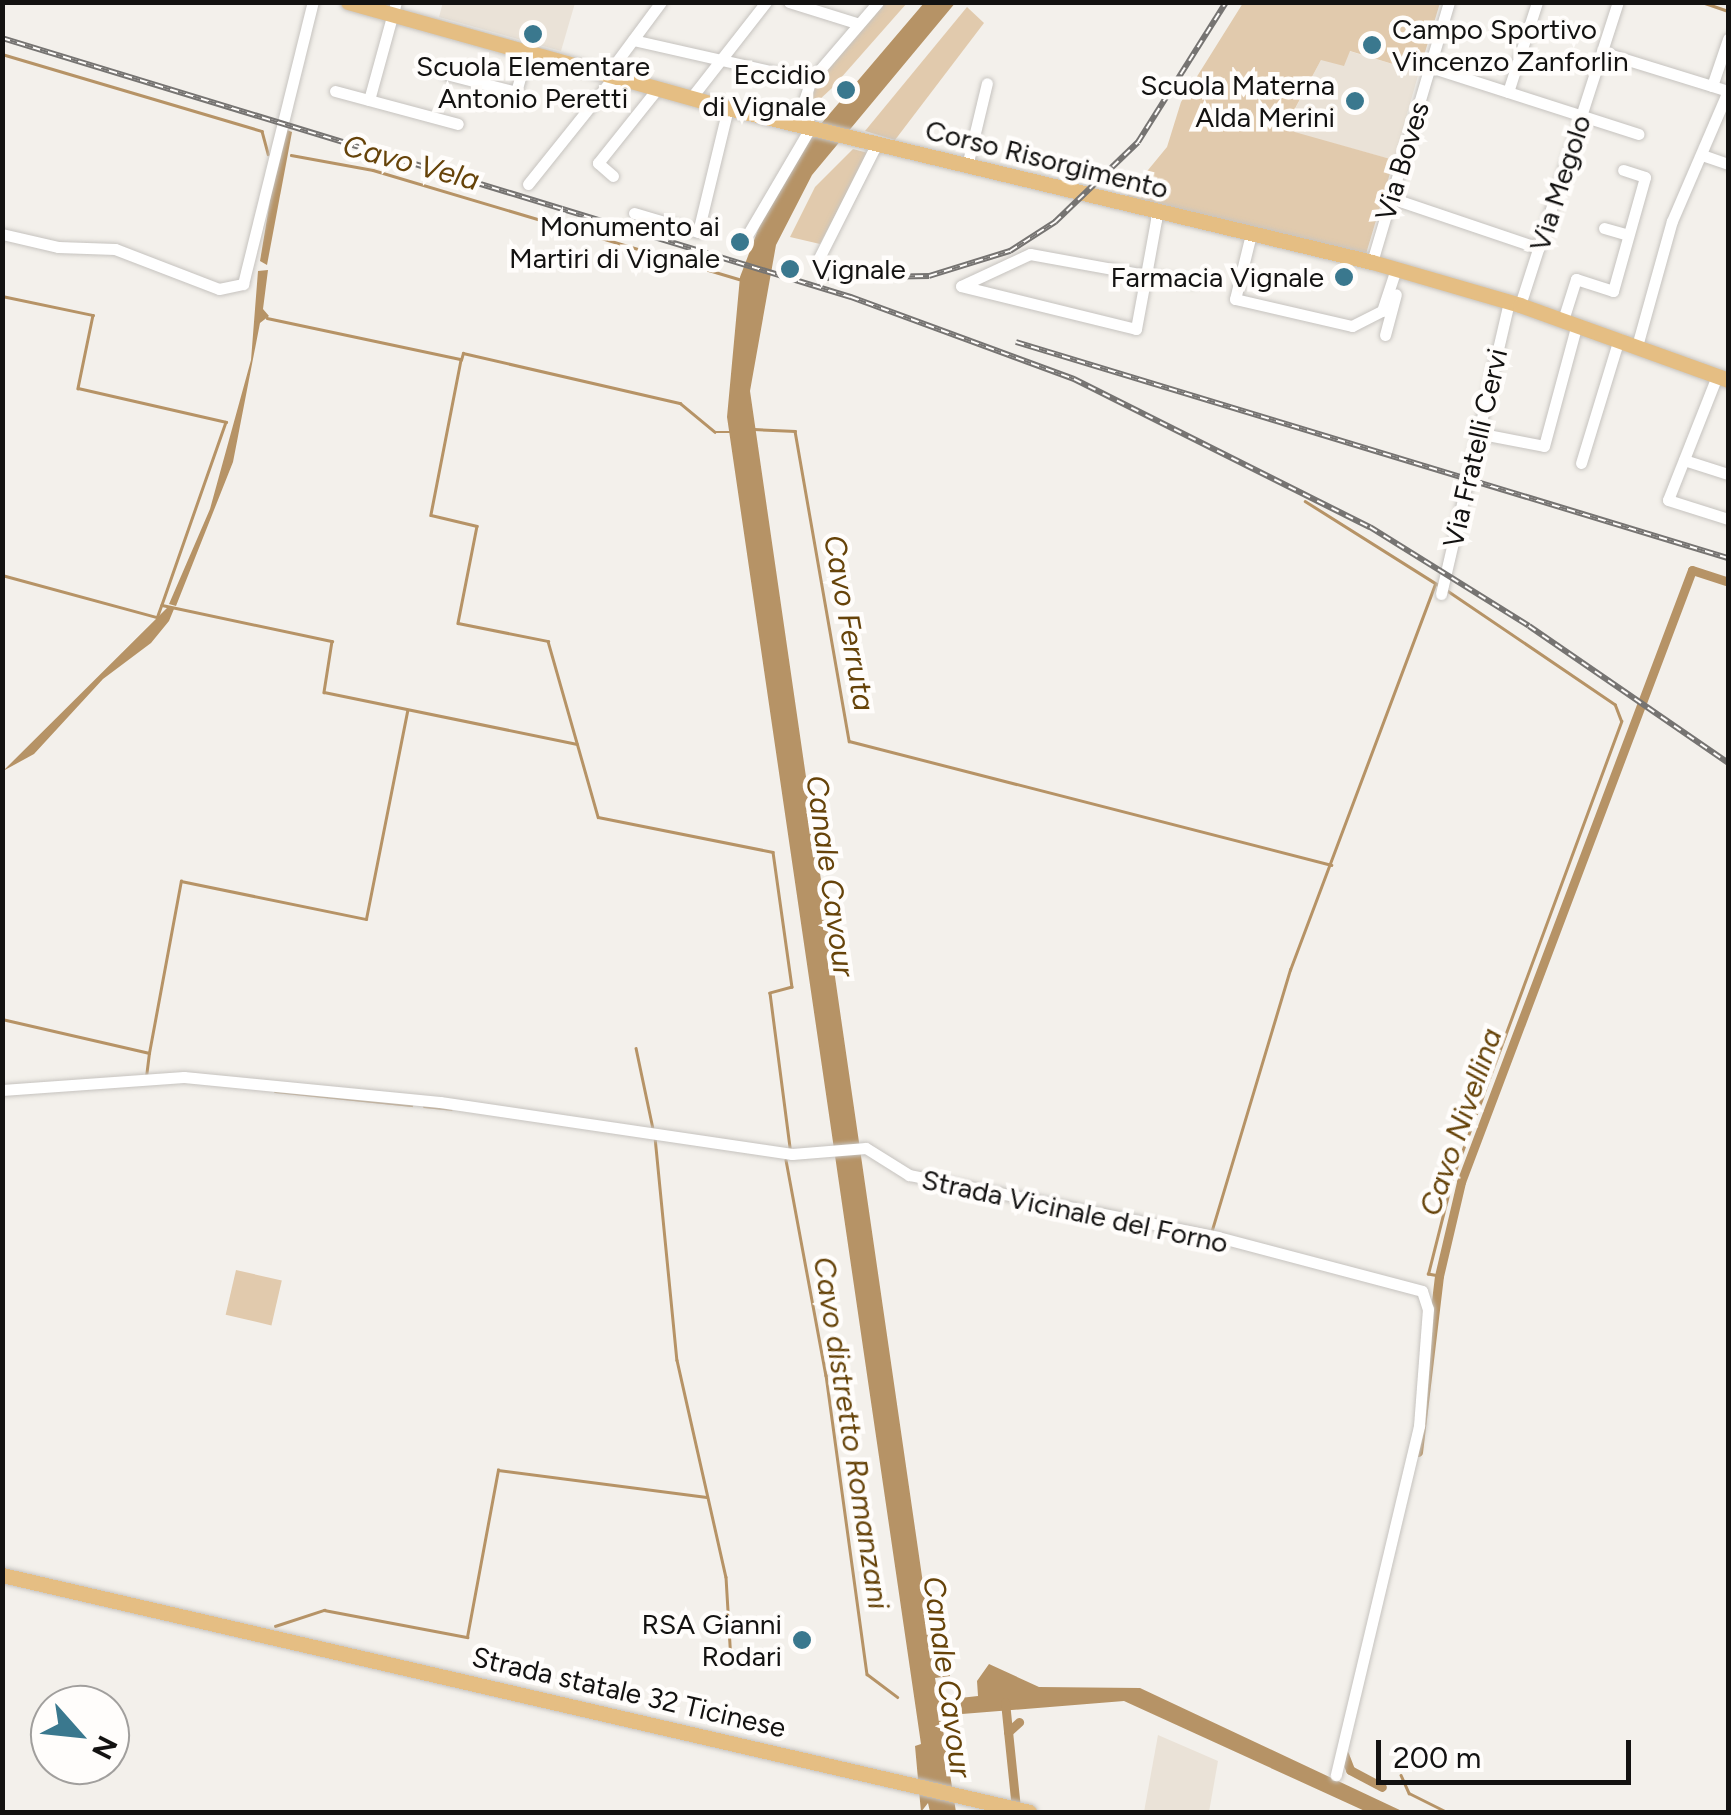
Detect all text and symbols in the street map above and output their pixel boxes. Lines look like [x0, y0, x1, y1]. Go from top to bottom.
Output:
place label: Campo Sportivo Vincenzo Zanforlin [1392, 12, 1629, 78]
marker: Scuola Elementare Antonio Peretti [522, 23, 544, 45]
marker: Campo Sportivo Vincenzo Zanforlin [1361, 34, 1383, 56]
place label: Scuola Elementare Antonio Peretti [416, 49, 650, 115]
place label: Eccidio di Vignale [702, 57, 826, 123]
place label: Scuola Materna Alda Merini [1140, 68, 1335, 134]
marker: Eccidio di Vignale [835, 79, 857, 101]
marker: Scuola Materna Alda Merini [1344, 90, 1366, 112]
street label: Via Boves [1368, 97, 1436, 225]
street label: Via Megolo [1522, 111, 1598, 255]
street label: Corso Risorgimento [922, 113, 1172, 205]
water label: Cavo Vela [339, 128, 483, 198]
place label: Monumento ai Martiri di Vignale [509, 209, 720, 275]
marker: Monumento ai Martiri di Vignale [729, 231, 751, 253]
place label: Vignale [812, 252, 906, 286]
marker: Vignale [777, 256, 803, 282]
place label: Farmacia Vignale [1111, 260, 1324, 294]
marker: Farmacia Vignale [1333, 266, 1355, 288]
street label: Via Fratelli Cervi [1436, 345, 1514, 551]
water label: Cavo Ferruta [816, 532, 882, 714]
water label: Canale Cavour [798, 773, 862, 979]
water label: Cavo Nivellina [1412, 1024, 1510, 1220]
street label: Strada Vicinale del Forno [919, 1162, 1231, 1260]
water label: Cavo distretto Romanzani [805, 1254, 897, 1612]
water label: Canale Cavour [915, 1574, 979, 1780]
place label: RSA Gianni Rodari [642, 1607, 782, 1673]
marker: RSA Gianni Rodari [791, 1629, 813, 1651]
street label: Strada statale 32 Ticinese [469, 1640, 789, 1744]
north arrow [30, 1685, 130, 1785]
scale bar [1381, 1720, 1636, 1782]
text: N [85, 1730, 125, 1765]
text: 200 m [1393, 1739, 1481, 1776]

